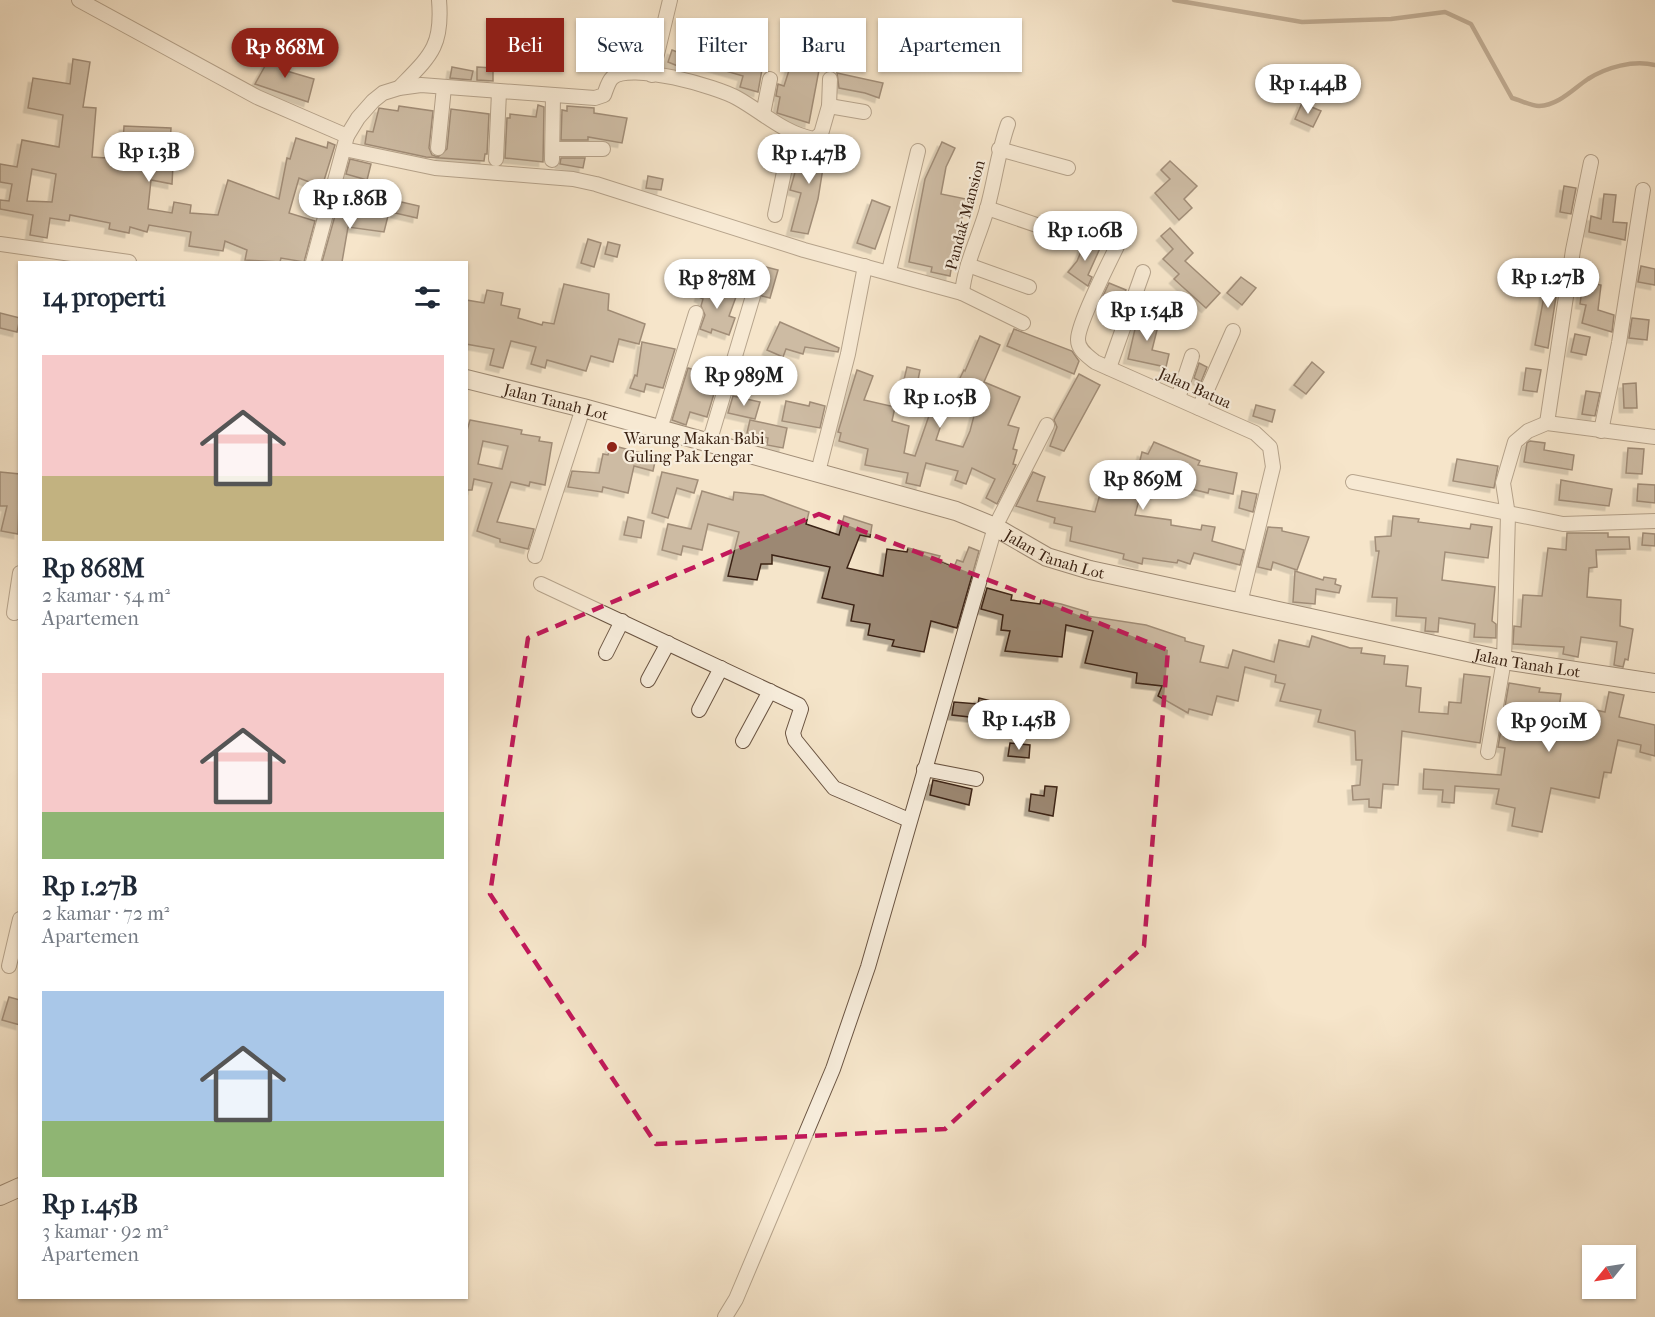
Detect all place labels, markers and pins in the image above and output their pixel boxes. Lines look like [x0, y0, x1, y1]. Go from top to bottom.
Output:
pin: Rp 868M [230, 28, 340, 79]
pin: Rp 1.44B [1246, 64, 1370, 115]
pin: Rp 1.3B [94, 132, 204, 183]
pin: Rp 1.47B [747, 134, 871, 185]
pin: Rp 1.86B [288, 179, 412, 230]
pin: Rp 1.06B [1023, 211, 1147, 262]
pin: Rp 1.27B [1486, 258, 1610, 309]
pin: Rp 878M [662, 259, 772, 310]
pin: Rp 1.54B [1085, 291, 1209, 342]
pin: Rp 989M [689, 356, 799, 407]
pin: Rp 1.05B [878, 378, 1002, 429]
place label: Warung Makan Babi Guling Pak Lengar [623, 429, 765, 466]
marker: Warung Makan Babi Guling Pak Lengar [605, 440, 619, 454]
pin: Rp 869M [1088, 460, 1198, 511]
pin: Rp 1.45B [957, 700, 1081, 751]
pin: Rp 901M [1494, 702, 1604, 753]

